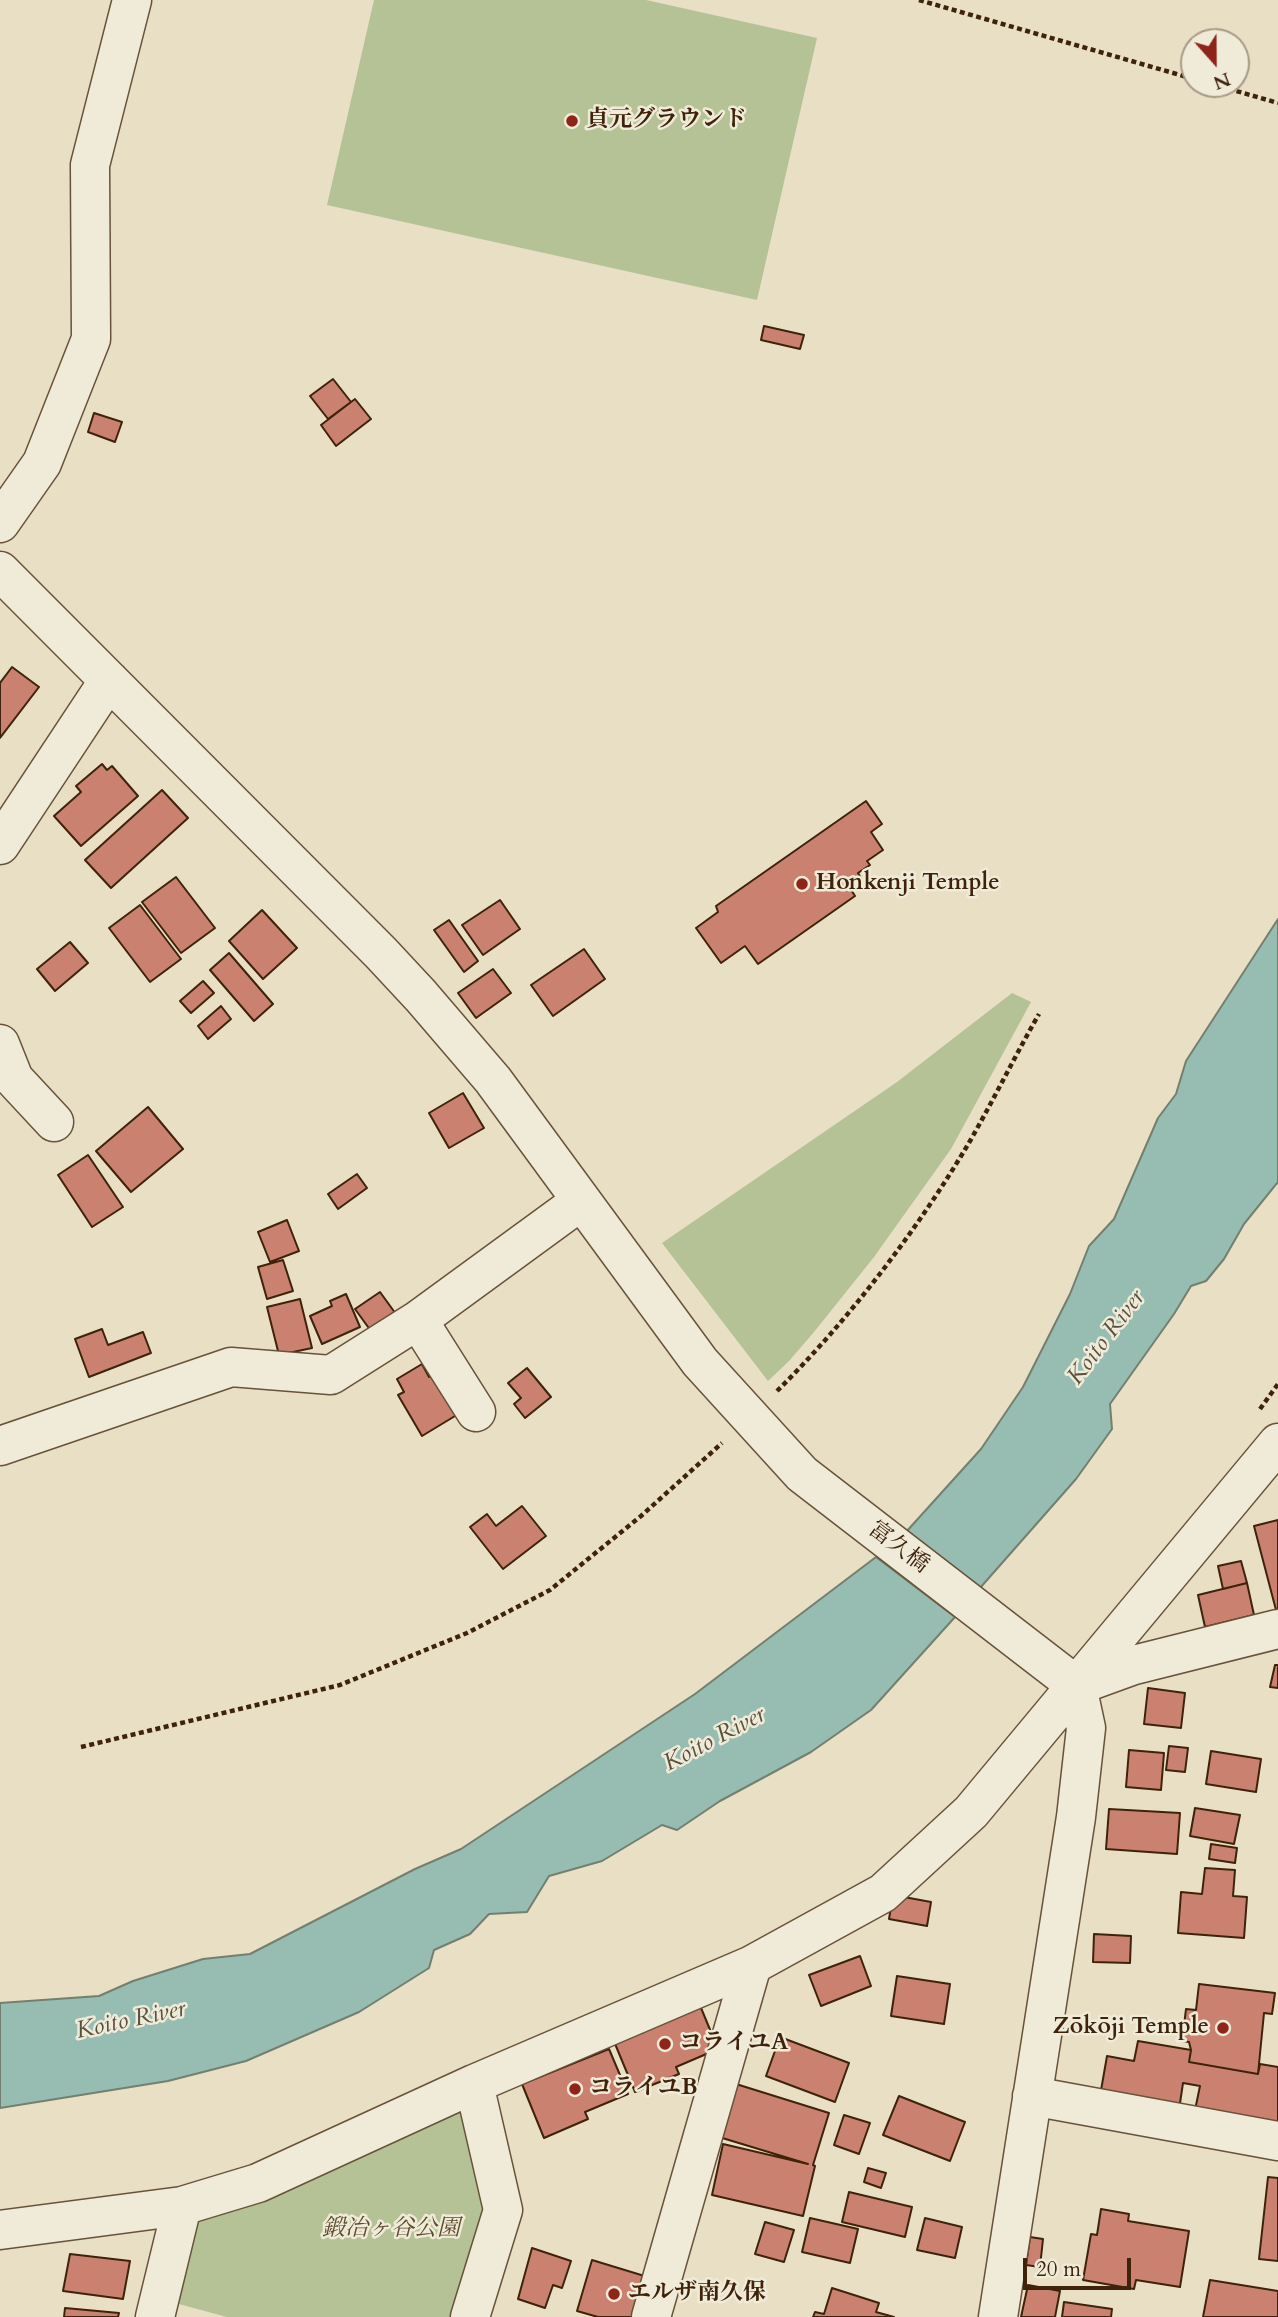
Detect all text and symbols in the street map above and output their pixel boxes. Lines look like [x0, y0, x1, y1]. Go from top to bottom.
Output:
north arrow [1180, 28, 1250, 98]
text: N [1209, 66, 1234, 96]
place label: 貞元グラウンド [586, 107, 747, 135]
marker: 貞元グラウンド [564, 113, 580, 129]
place label: Honkenji Temple [816, 870, 1000, 898]
marker: Honkenji Temple [794, 876, 810, 892]
water label: Koito River [1062, 1285, 1152, 1391]
street label: 富久橋 [862, 1516, 934, 1580]
water label: Koito River [659, 1701, 771, 1779]
water label: Koito River [74, 1995, 188, 2047]
place label: Zōkōji Temple [1052, 2014, 1209, 2042]
marker: Zōkōji Temple [1215, 2020, 1231, 2036]
place label: コライユA [679, 2030, 788, 2058]
marker: コライユA [657, 2036, 673, 2052]
place label: コライユB [589, 2075, 698, 2103]
marker: コライユB [567, 2081, 583, 2097]
park label: 鍛冶ヶ谷公園 [322, 2216, 460, 2244]
scale bar [1026, 2244, 1134, 2288]
text: 20 m [1036, 2255, 1081, 2284]
place label: エルザ南久保 [628, 2280, 766, 2308]
marker: エルザ南久保 [606, 2286, 622, 2302]

